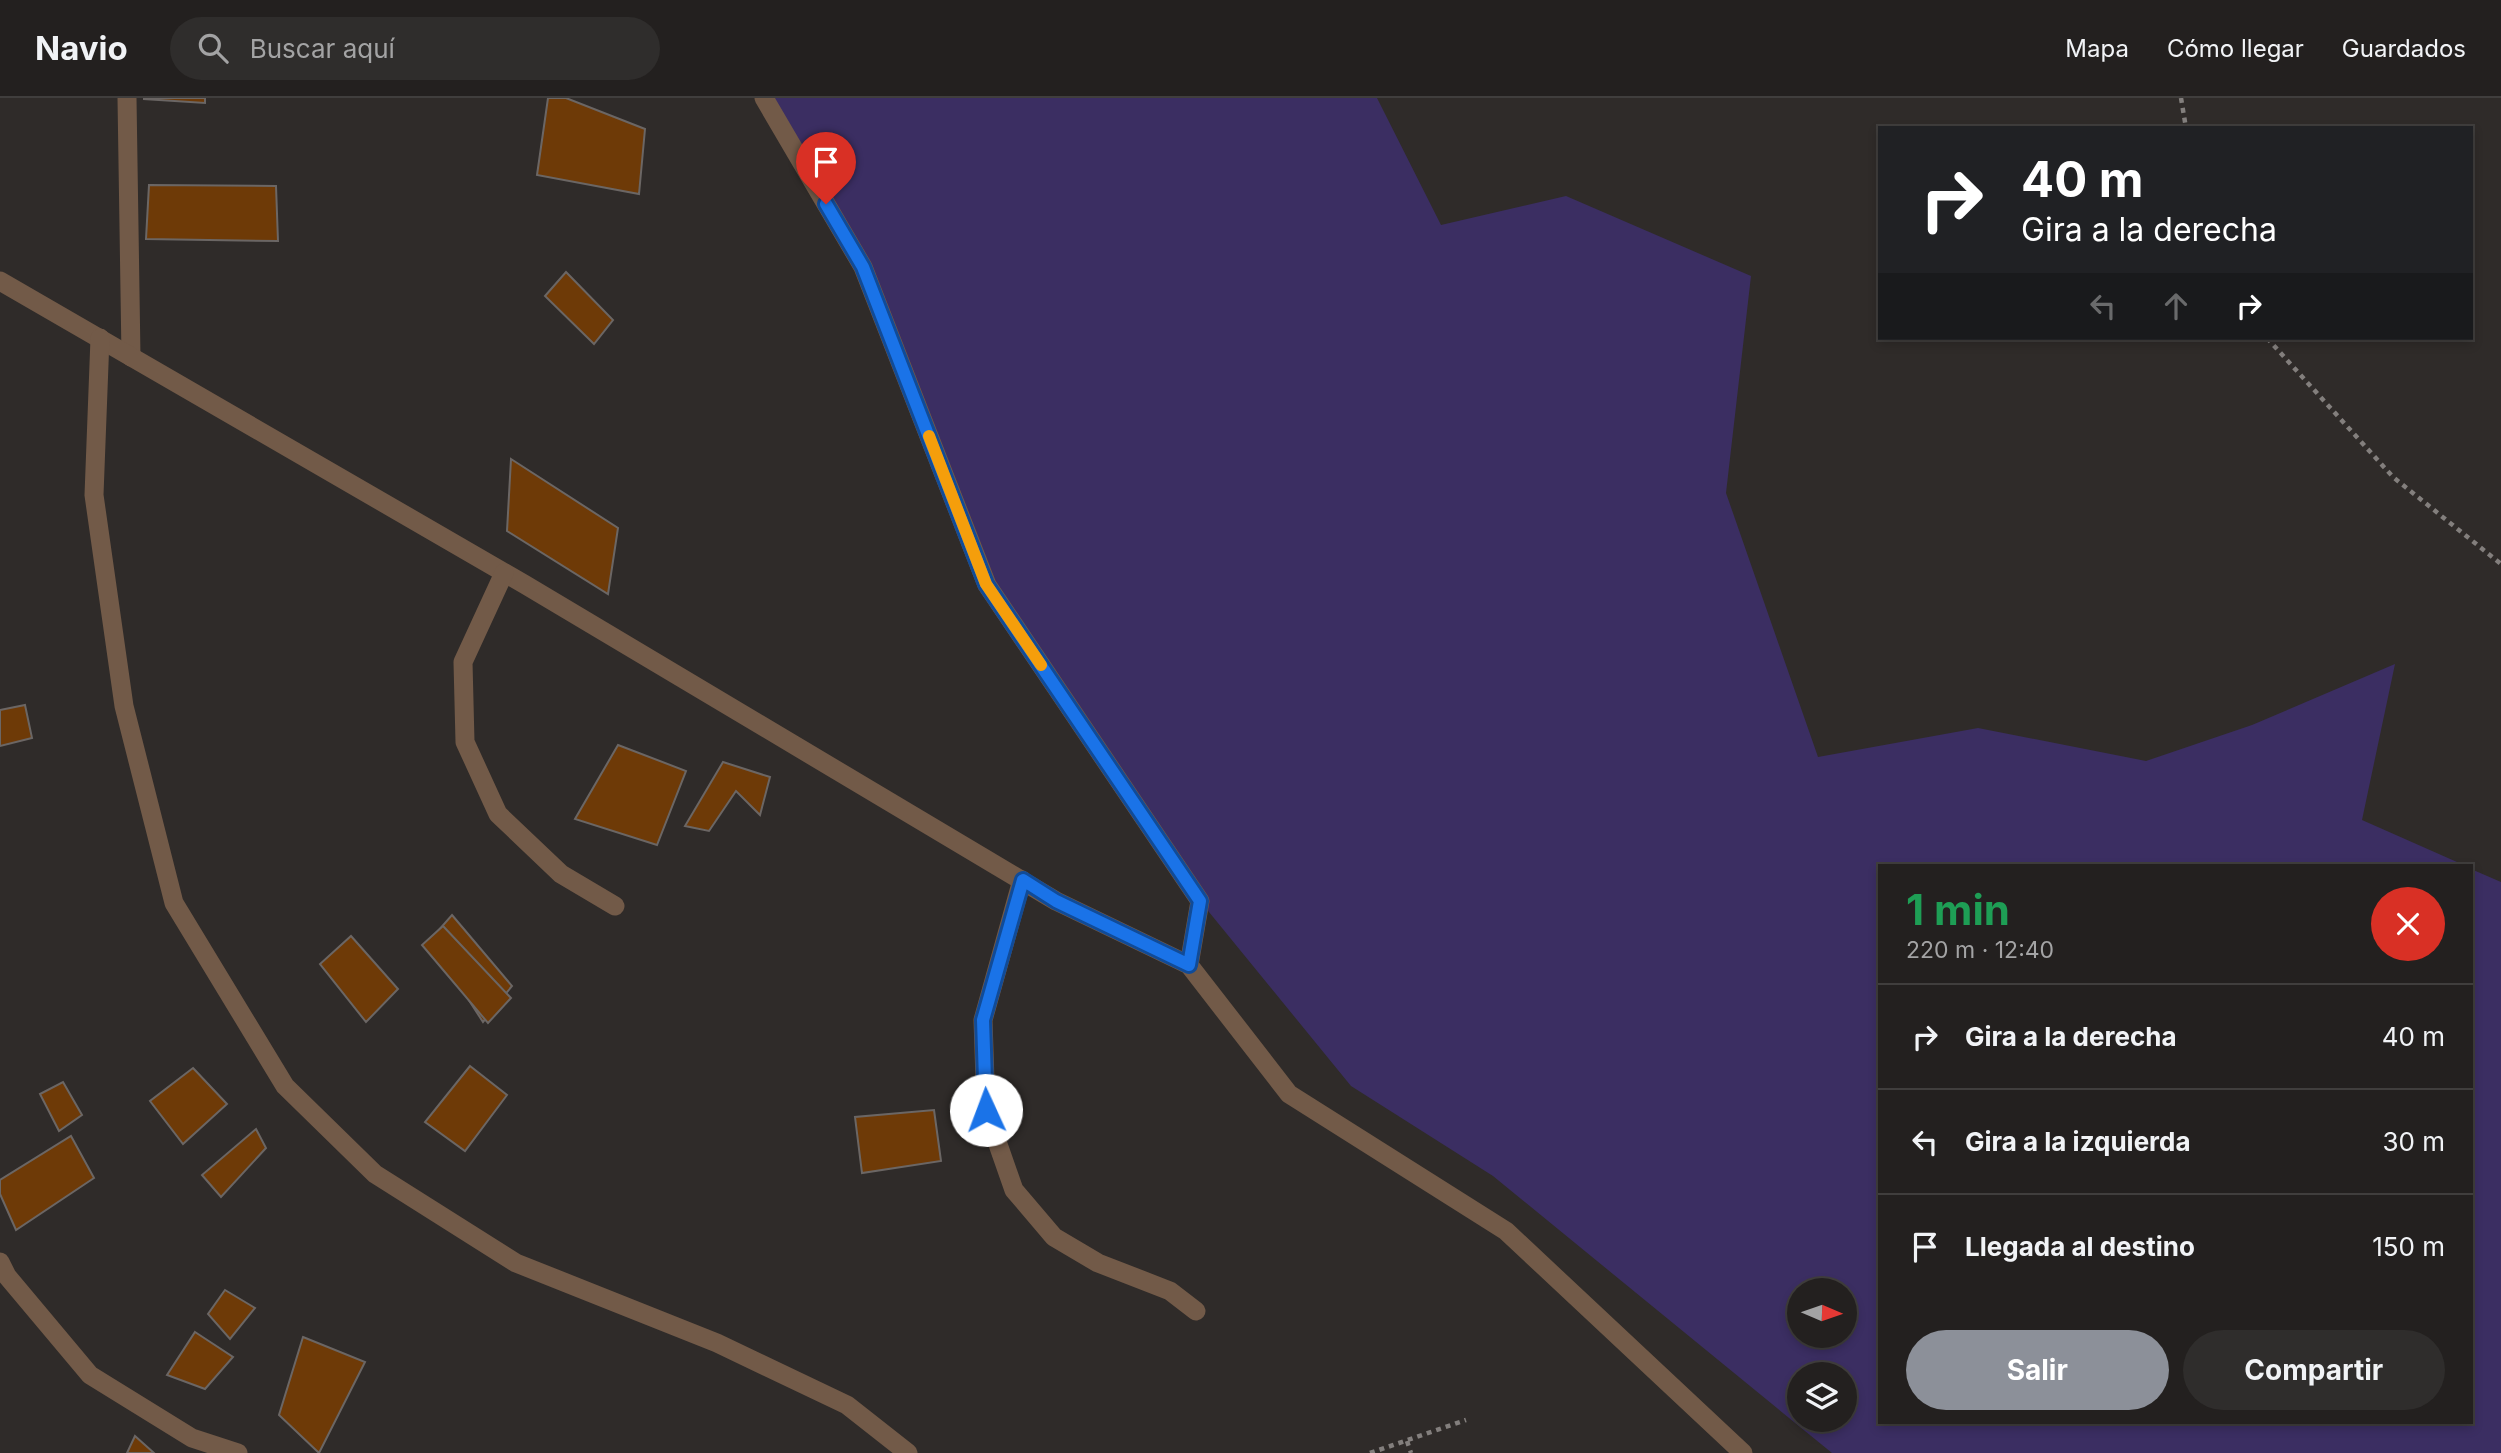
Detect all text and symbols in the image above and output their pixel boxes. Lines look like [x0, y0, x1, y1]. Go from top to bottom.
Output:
search box [170, 17, 660, 80]
text: Navio [35, 28, 128, 68]
icon: search [194, 29, 232, 67]
text: Buscar aquí [250, 33, 395, 64]
text: Mapa [2065, 34, 2129, 63]
text: Cómo llegar [2167, 34, 2304, 63]
text: Guardados [2342, 34, 2466, 63]
pin [796, 132, 856, 204]
icon: arrive [807, 143, 845, 181]
text: 40 m [2021, 150, 2144, 209]
icon: right [1906, 154, 1997, 245]
text: Gira a la derecha [2021, 210, 2277, 249]
icon: left [2084, 287, 2122, 325]
icon: ahead [2157, 287, 2195, 325]
icon: right [2230, 287, 2268, 325]
text: 1 min [1906, 884, 2010, 935]
button: close [2371, 887, 2445, 961]
text: 220 m · 12:40 [1906, 936, 2054, 964]
icon: right [1906, 1018, 1944, 1056]
text: Gira a la derecha [1965, 1021, 2177, 1052]
text: 40 m [2382, 1021, 2445, 1052]
position arrow [949, 1073, 1023, 1147]
icon: left [1906, 1123, 1944, 1161]
text: Gira a la izquierda [1965, 1126, 2191, 1157]
text: 30 m [2382, 1126, 2445, 1157]
icon: arrive [1906, 1228, 1944, 1266]
text: Llegada al destino [1965, 1231, 2195, 1262]
text: 150 m [2372, 1231, 2445, 1262]
north arrow [1787, 1278, 1857, 1348]
map controls [1787, 1278, 1857, 1432]
button: Salir [1906, 1330, 2169, 1410]
button: Compartir [2183, 1330, 2445, 1410]
button: layers [1787, 1362, 1857, 1432]

